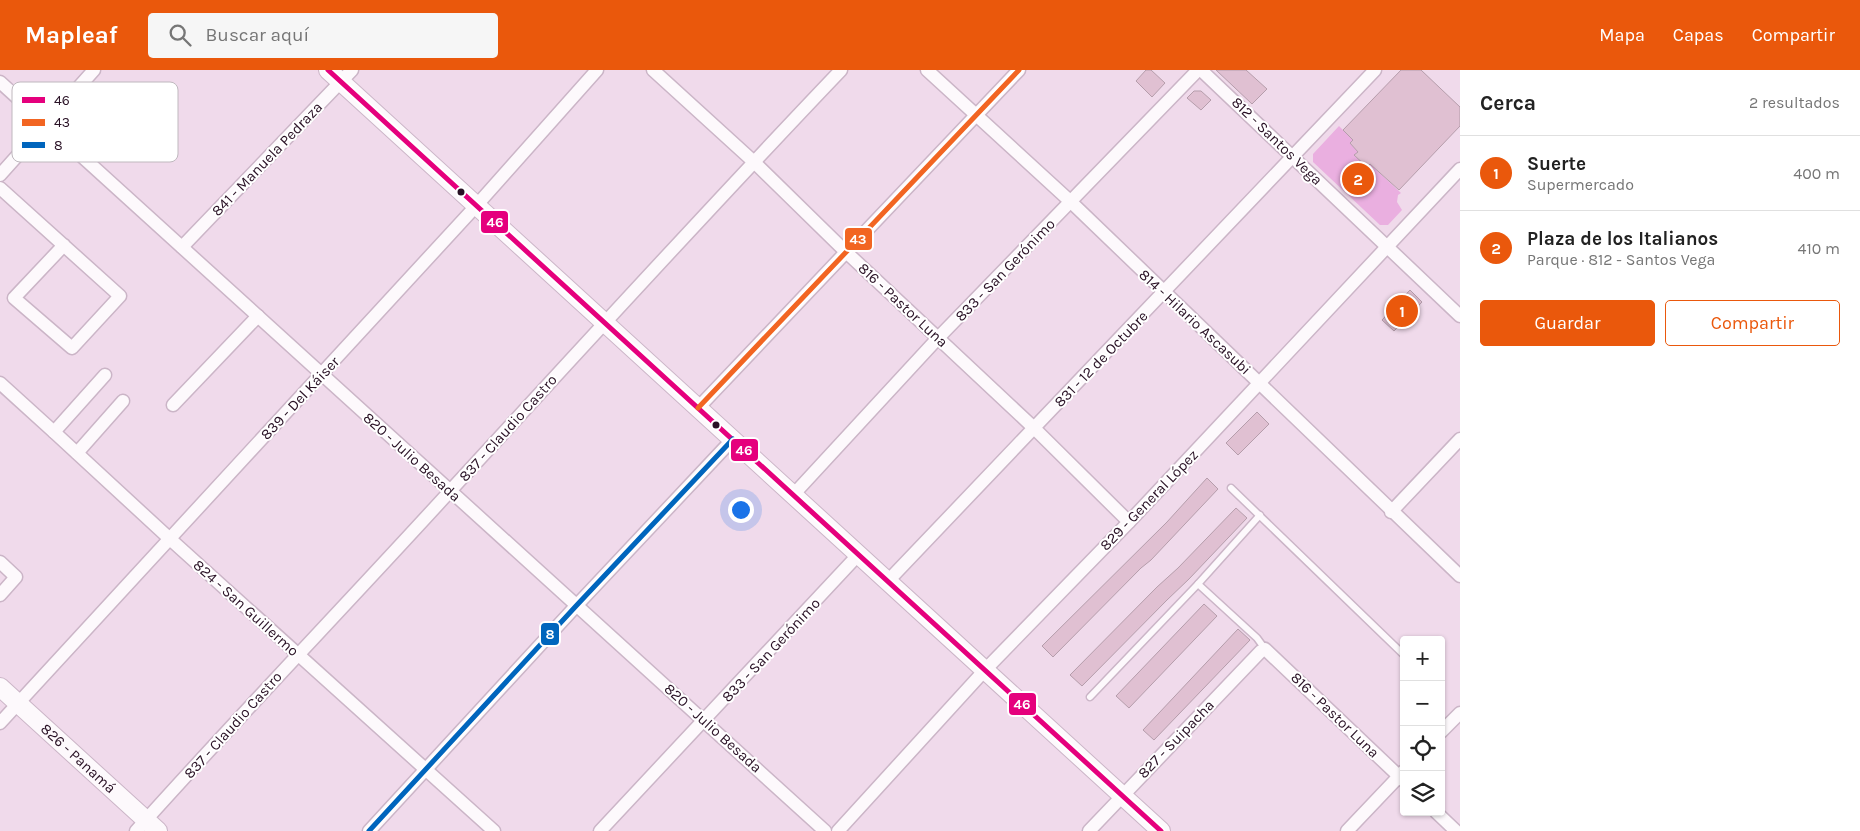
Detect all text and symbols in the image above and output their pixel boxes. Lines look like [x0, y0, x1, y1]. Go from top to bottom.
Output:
search box [148, 13, 498, 58]
text: Mapleaf [25, 21, 118, 49]
icon: search [166, 21, 194, 49]
text: Buscar aquí [206, 24, 309, 46]
text: Mapa [1599, 24, 1645, 46]
text: Capas [1673, 24, 1724, 46]
text: Compartir [1752, 24, 1835, 46]
legend [12, 82, 178, 162]
text: Cerca [1480, 91, 1536, 115]
text: 46 [54, 92, 70, 109]
street label: 812 - Santos Vega [1228, 93, 1326, 189]
text: 2 resultados [1749, 93, 1840, 112]
street label: 841 - Manuela Pedraza [208, 98, 326, 220]
text: 43 [54, 114, 70, 131]
text: 8 [54, 137, 63, 154]
text: Suerte [1527, 153, 1586, 175]
pin: 2 [1342, 160, 1374, 198]
text: 1 [1493, 164, 1499, 183]
text: 400 m [1793, 164, 1840, 183]
text: Supermercado [1527, 175, 1634, 194]
unlabelled marker [456, 187, 466, 197]
line badge: 46 [480, 210, 509, 234]
text: 46 [487, 214, 503, 231]
street label: 833 - San Gerónimo [951, 215, 1059, 325]
line badge: 43 [844, 227, 873, 251]
text: Plaza de los Italianos [1527, 228, 1718, 250]
text: 43 [849, 231, 867, 248]
text: 2 [1491, 239, 1501, 258]
text: 410 m [1798, 239, 1840, 258]
text: Parque · 812 - Santos Vega [1527, 250, 1715, 269]
street label: 816 - Pastor Luna [855, 259, 951, 351]
street label: 814 - Hilario Ascasubi [1135, 266, 1255, 378]
pin: 1 [1386, 292, 1418, 330]
button: Guardar [1480, 300, 1655, 346]
button: Compartir [1665, 300, 1840, 346]
street label: 831 - 12 de Octubre [1050, 307, 1152, 411]
street label: 839 - Del Káiser [257, 352, 344, 443]
street label: 837 - Claudio Castro [455, 371, 561, 485]
street label: 820 - Julio Besada [360, 408, 464, 506]
unlabelled marker [711, 420, 721, 430]
line badge: 46 [730, 438, 759, 462]
text: 46 [736, 442, 752, 459]
street label: 829 - General López [1096, 446, 1202, 554]
your location [728, 497, 754, 523]
street label: 824 - San Guillermo [190, 556, 302, 660]
street label: 833 - San Gerónimo [718, 594, 824, 706]
line badge: 8 [540, 622, 560, 646]
text: 8 [545, 626, 555, 643]
map controls [1400, 636, 1445, 816]
button: + [1400, 636, 1445, 681]
street label: 837 - Claudio Castro [180, 668, 286, 782]
street label: 816 - Pastor Luna [1287, 668, 1383, 762]
street label: 820 - Julio Besada [661, 679, 765, 777]
button: − [1400, 681, 1445, 726]
line badge: 46 [1008, 692, 1037, 716]
text: 46 [1014, 696, 1030, 713]
street label: 827 - Suipacha [1134, 696, 1218, 782]
street label: 826 - Panamá [37, 720, 120, 797]
button: locate [1400, 726, 1445, 771]
button: layers [1400, 771, 1445, 816]

